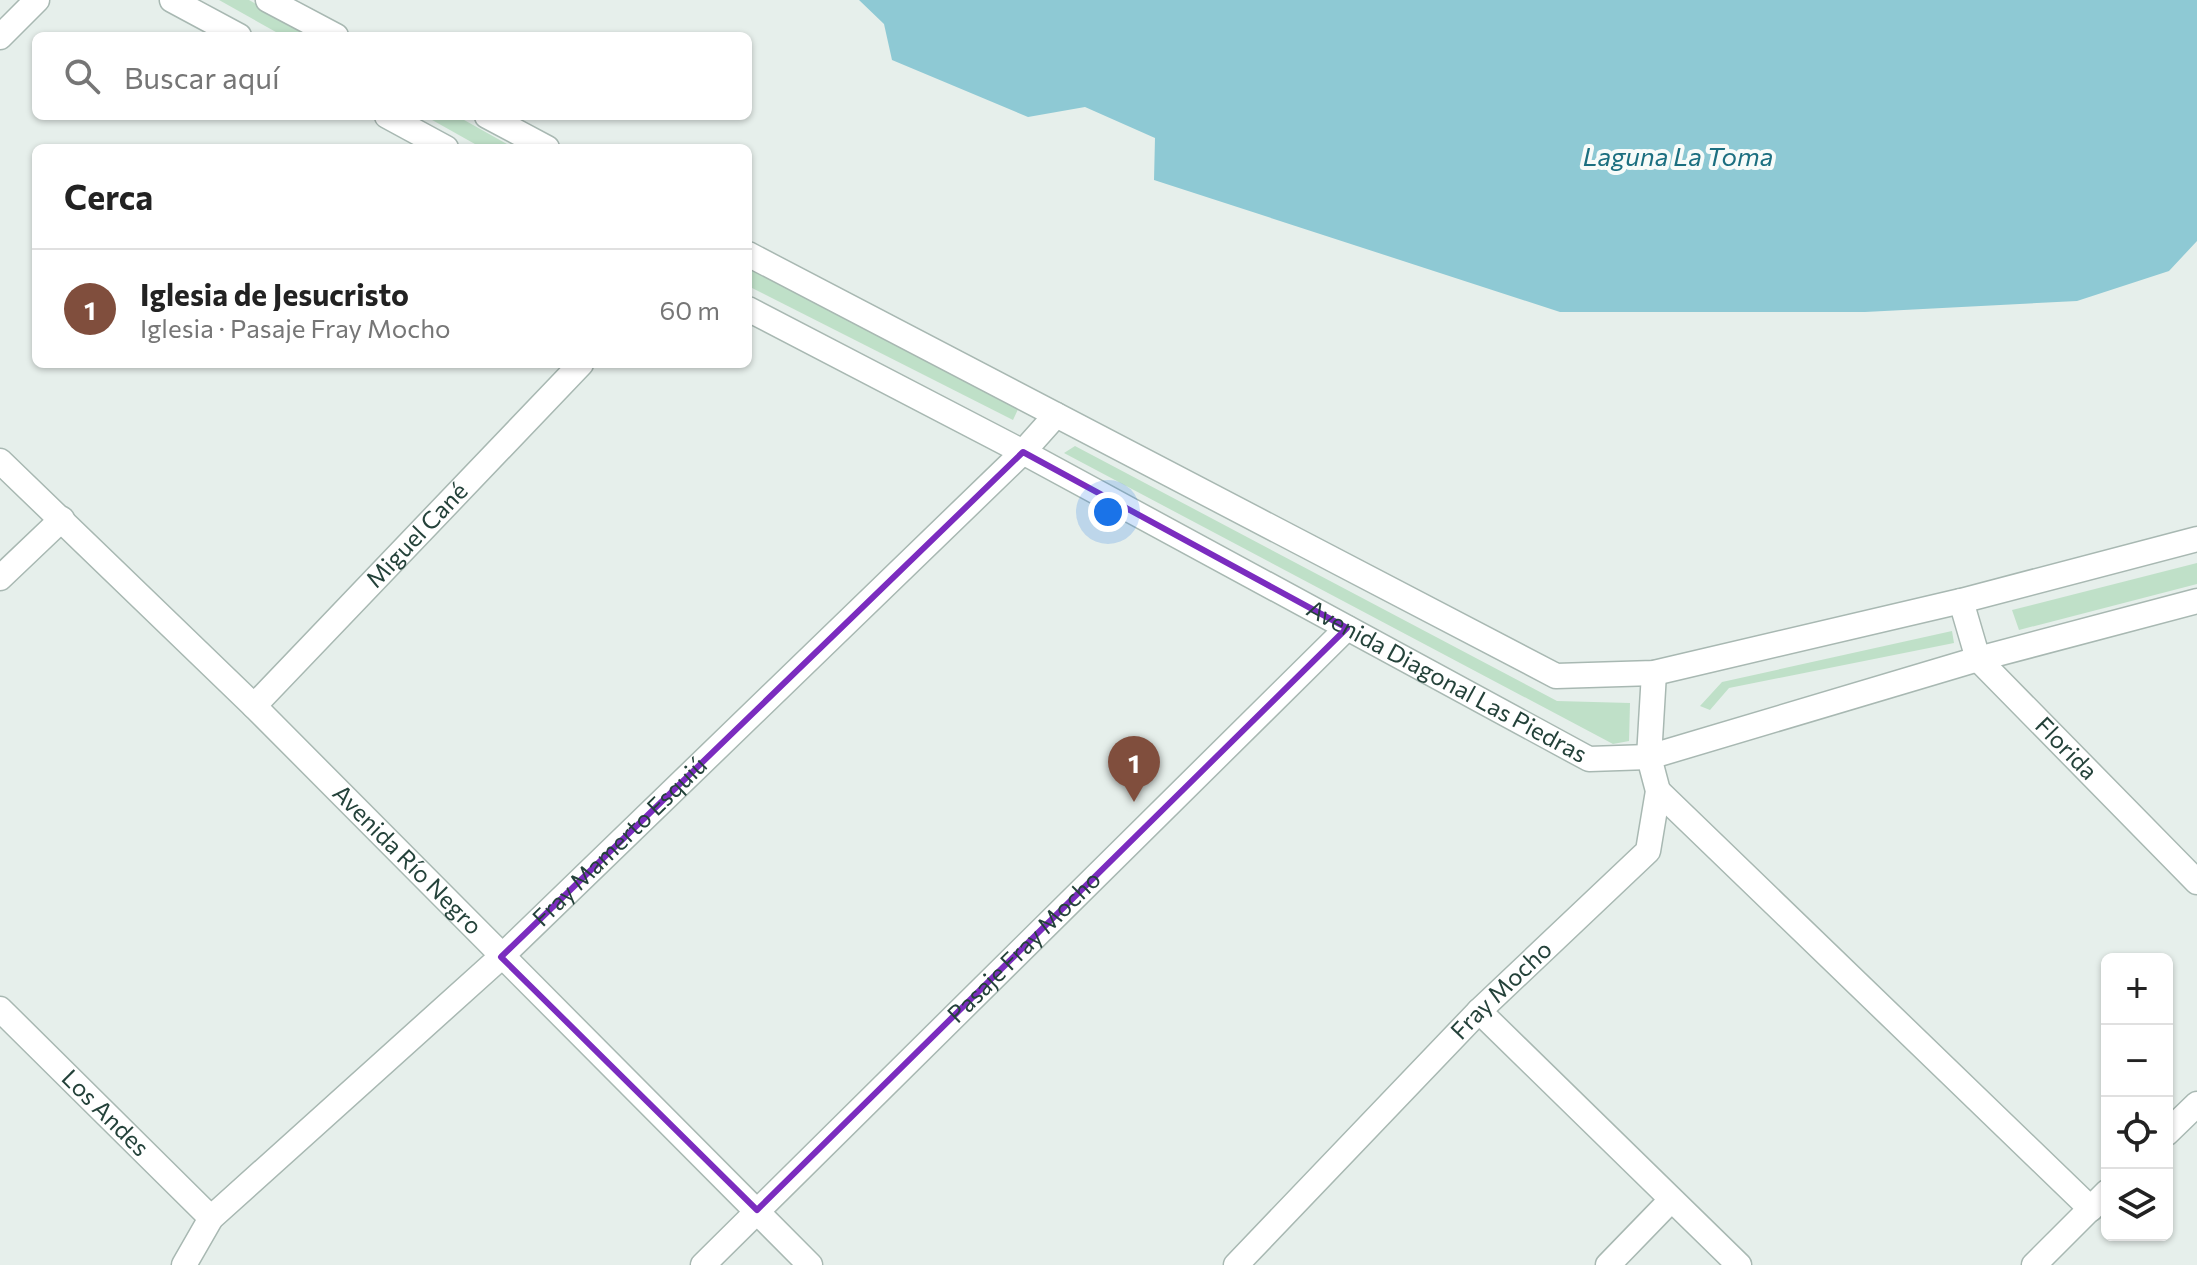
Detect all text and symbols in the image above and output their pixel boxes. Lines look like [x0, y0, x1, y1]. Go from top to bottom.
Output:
search box [32, 32, 752, 120]
icon: search [60, 54, 104, 98]
text: Buscar aquí [124, 58, 280, 95]
water label: Laguna La Toma [1583, 140, 1773, 171]
text: Cerca [64, 175, 153, 217]
text: Iglesia de Jesucristo [140, 275, 409, 312]
text: 1 [84, 294, 96, 325]
text: 60 m [660, 294, 720, 325]
text: Iglesia · Pasaje Fray Mocho [140, 312, 451, 343]
street label: Miguel Cané [359, 476, 473, 593]
your location [1088, 492, 1128, 532]
street label: Avenida Diagonal Las Piedras [1302, 593, 1592, 768]
street label: Florida [2030, 710, 2104, 785]
pin: 1 [1108, 736, 1160, 802]
street label: Fray Mamerto Esquiú [526, 750, 712, 932]
street label: Avenida Río Negro [327, 778, 489, 940]
street label: Pasaje Fray Mocho [941, 864, 1106, 1028]
street label: Fray Mocho [1444, 934, 1557, 1045]
map controls [2101, 953, 2173, 1241]
button: + [2101, 953, 2173, 1025]
button: − [2101, 1025, 2173, 1097]
street label: Los Andes [57, 1063, 156, 1162]
button: locate [2101, 1097, 2173, 1169]
button: layers [2101, 1169, 2173, 1241]

